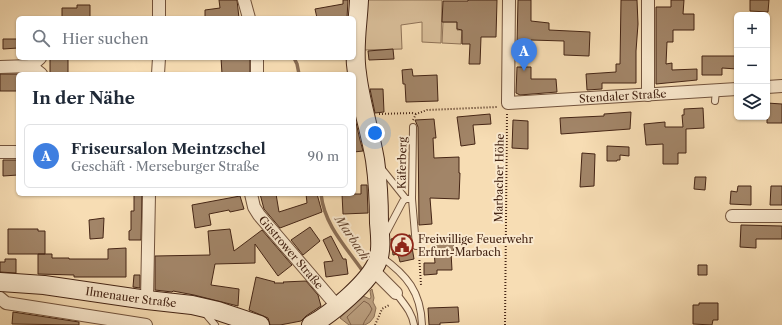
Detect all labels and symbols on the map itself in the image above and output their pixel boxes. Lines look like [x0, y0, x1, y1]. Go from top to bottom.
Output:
pin: A [511, 38, 537, 71]
street label: Stendaler Straße [579, 86, 667, 106]
your location [365, 123, 385, 143]
street label: Marbacher Höhe [491, 133, 507, 223]
street label: Käferberg [395, 137, 409, 189]
water label: Marbach [331, 211, 373, 263]
street label: Güstrower Straße [256, 213, 326, 292]
public building icon: Freiwillige Feuerwehr Erfurt-Marbach [389, 232, 415, 258]
place label: Freiwillige Feuerwehr Erfurt-Marbach [418, 232, 533, 259]
street label: Ilmenauer Straße [85, 284, 177, 310]

